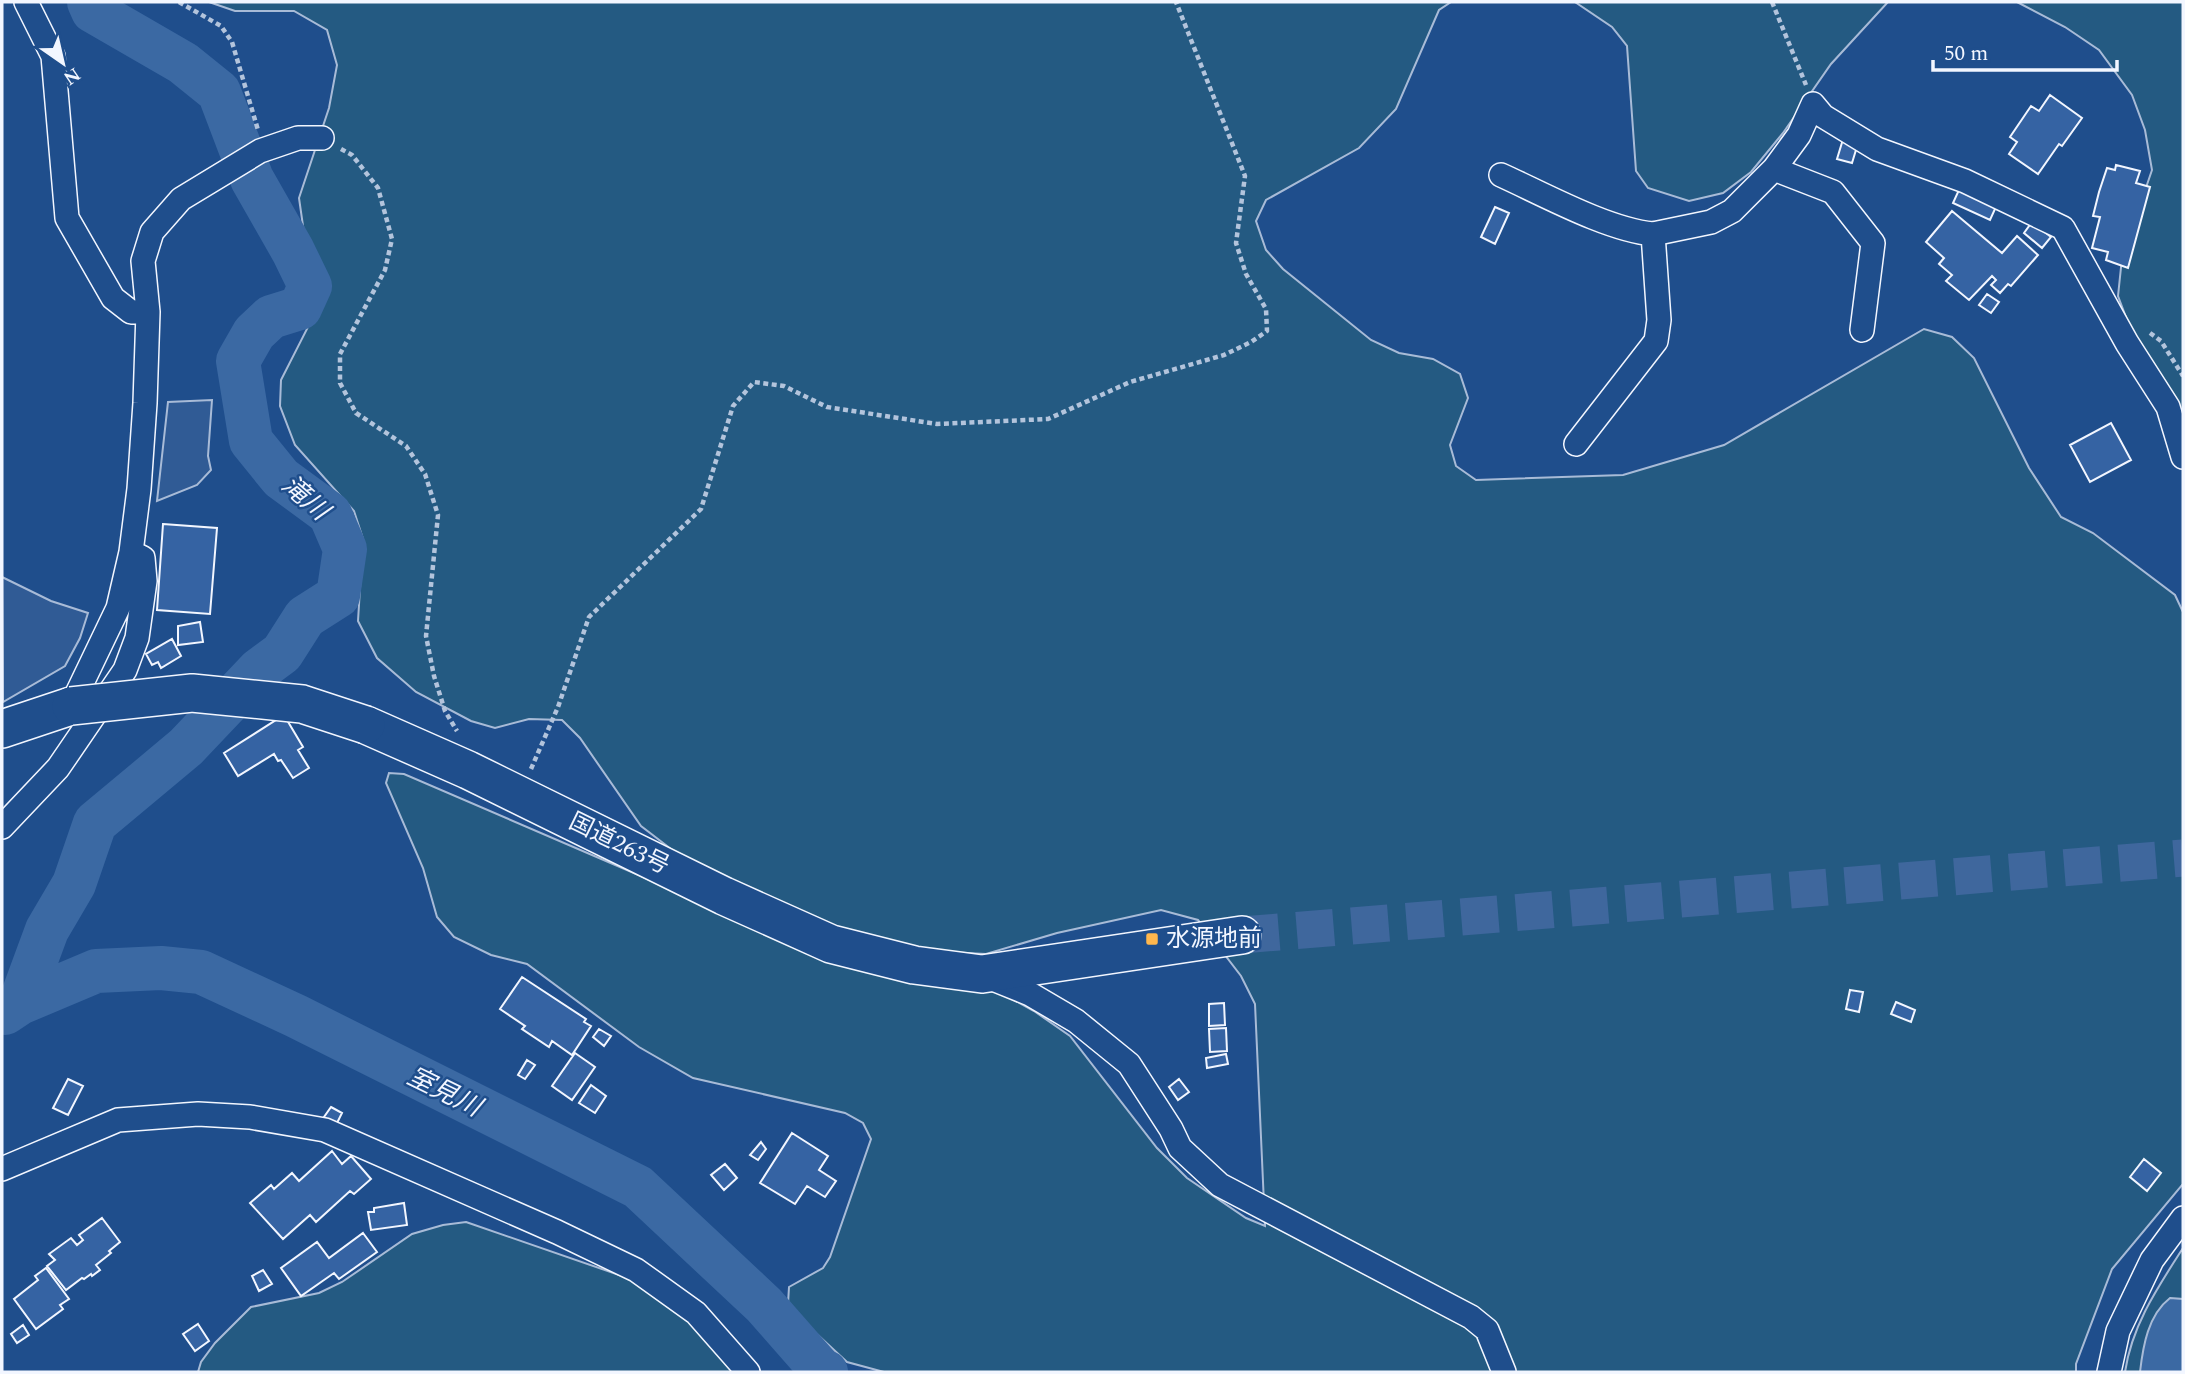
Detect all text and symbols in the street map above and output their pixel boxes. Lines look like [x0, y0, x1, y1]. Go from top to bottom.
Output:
north arrow [28, 28, 98, 98]
scale bar [1933, 28, 2117, 72]
text: 50 m [1944, 38, 1988, 70]
text: N [57, 59, 86, 92]
water label: 滝川 [272, 466, 340, 532]
street label: 国道263号 [563, 804, 675, 884]
place label: 水源地前 [1166, 921, 1262, 957]
marker: 水源地前 [1144, 931, 1160, 947]
water label: 室見川 [400, 1057, 491, 1128]

